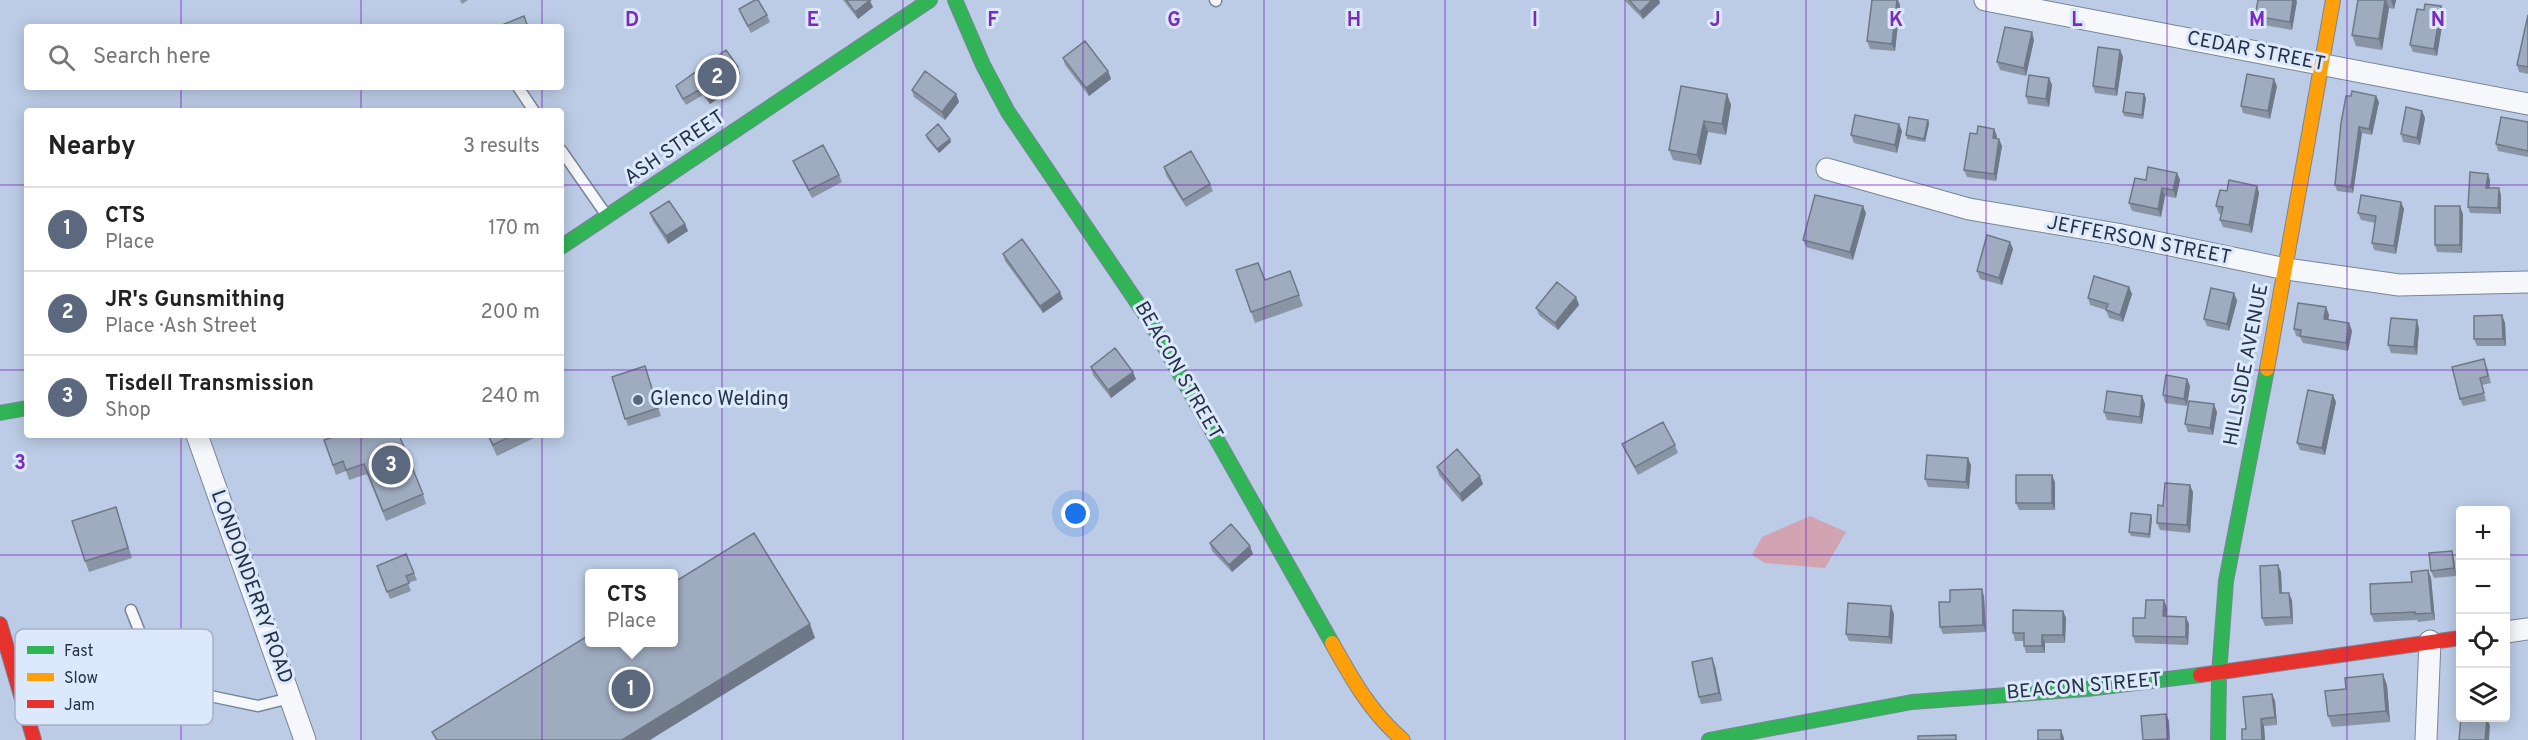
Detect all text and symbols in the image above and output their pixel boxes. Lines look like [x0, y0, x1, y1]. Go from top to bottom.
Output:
text: D [625, 8, 639, 34]
text: E [807, 8, 819, 34]
text: F [987, 8, 999, 34]
text: G [1167, 8, 1181, 34]
text: H [1347, 8, 1361, 34]
text: I [1532, 8, 1538, 34]
text: J [1709, 8, 1721, 34]
text: K [1889, 8, 1903, 34]
text: L [2071, 8, 2083, 34]
text: M [2249, 8, 2265, 34]
text: N [2431, 8, 2445, 34]
search box [24, 24, 564, 90]
street label: CEDAR STREET [2185, 26, 2327, 78]
icon: search [45, 41, 78, 74]
text: Search here [93, 44, 211, 71]
pin: 2 [698, 54, 736, 100]
street label: ASH STREET [620, 105, 730, 191]
text: Nearby [48, 131, 136, 164]
text: 3 results [463, 134, 540, 160]
text: CTS [105, 203, 145, 230]
street label: JEFFERSON STREET [2045, 210, 2233, 272]
text: 1 [64, 216, 72, 242]
text: 170 m [488, 216, 540, 242]
text: Place [105, 230, 155, 256]
street label: HILLSIDE AVENUE [2219, 282, 2275, 448]
text: JR's Gunsmithing [105, 287, 285, 314]
street label: BEACON STREET [1128, 297, 1228, 445]
text: 2 [61, 300, 74, 326]
text: 200 m [481, 300, 540, 326]
text: Place · Ash Street [105, 314, 257, 340]
text: Tisdell Transmission [105, 371, 314, 398]
text: 3 [62, 384, 74, 410]
text: 240 m [481, 384, 540, 410]
place label: Glenco Welding [650, 387, 789, 413]
marker: Glenco Welding [631, 393, 645, 407]
text: Shop [105, 398, 151, 424]
pin: 3 [372, 442, 410, 488]
text: 3 [14, 451, 26, 477]
street label: LONDONDERRY ROAD [204, 487, 298, 687]
your location [1061, 499, 1090, 528]
map controls [2456, 506, 2510, 722]
button: + [2456, 506, 2510, 560]
button: − [2456, 560, 2510, 614]
popup [585, 569, 678, 647]
text: CTS [607, 582, 647, 609]
text: Place [607, 609, 656, 635]
button: locate [2456, 614, 2510, 668]
legend [15, 629, 213, 725]
text: Fast [64, 642, 94, 662]
pin: 1 [612, 666, 650, 712]
street label: BEACON STREET [2005, 667, 2163, 707]
button: layers [2456, 668, 2510, 722]
text: Slow [64, 669, 98, 689]
text: Jam [64, 696, 95, 716]

